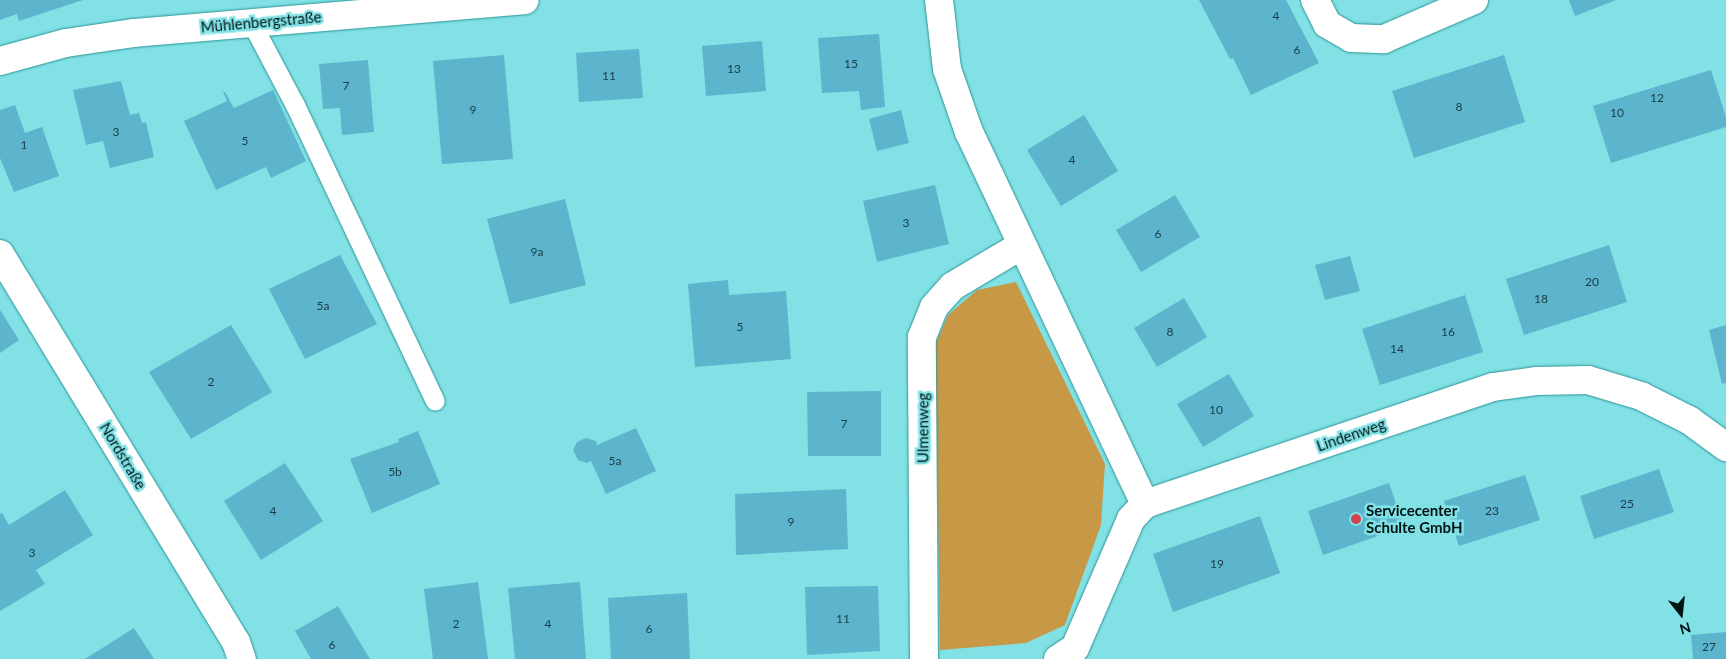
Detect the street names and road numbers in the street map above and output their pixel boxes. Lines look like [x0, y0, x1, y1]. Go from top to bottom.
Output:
street label: Mühlenbergstraße [200, 8, 322, 36]
street label: Ulmenweg [914, 393, 932, 463]
street label: Lindenweg [1314, 415, 1388, 455]
street label: Nordstraße [96, 419, 150, 493]

